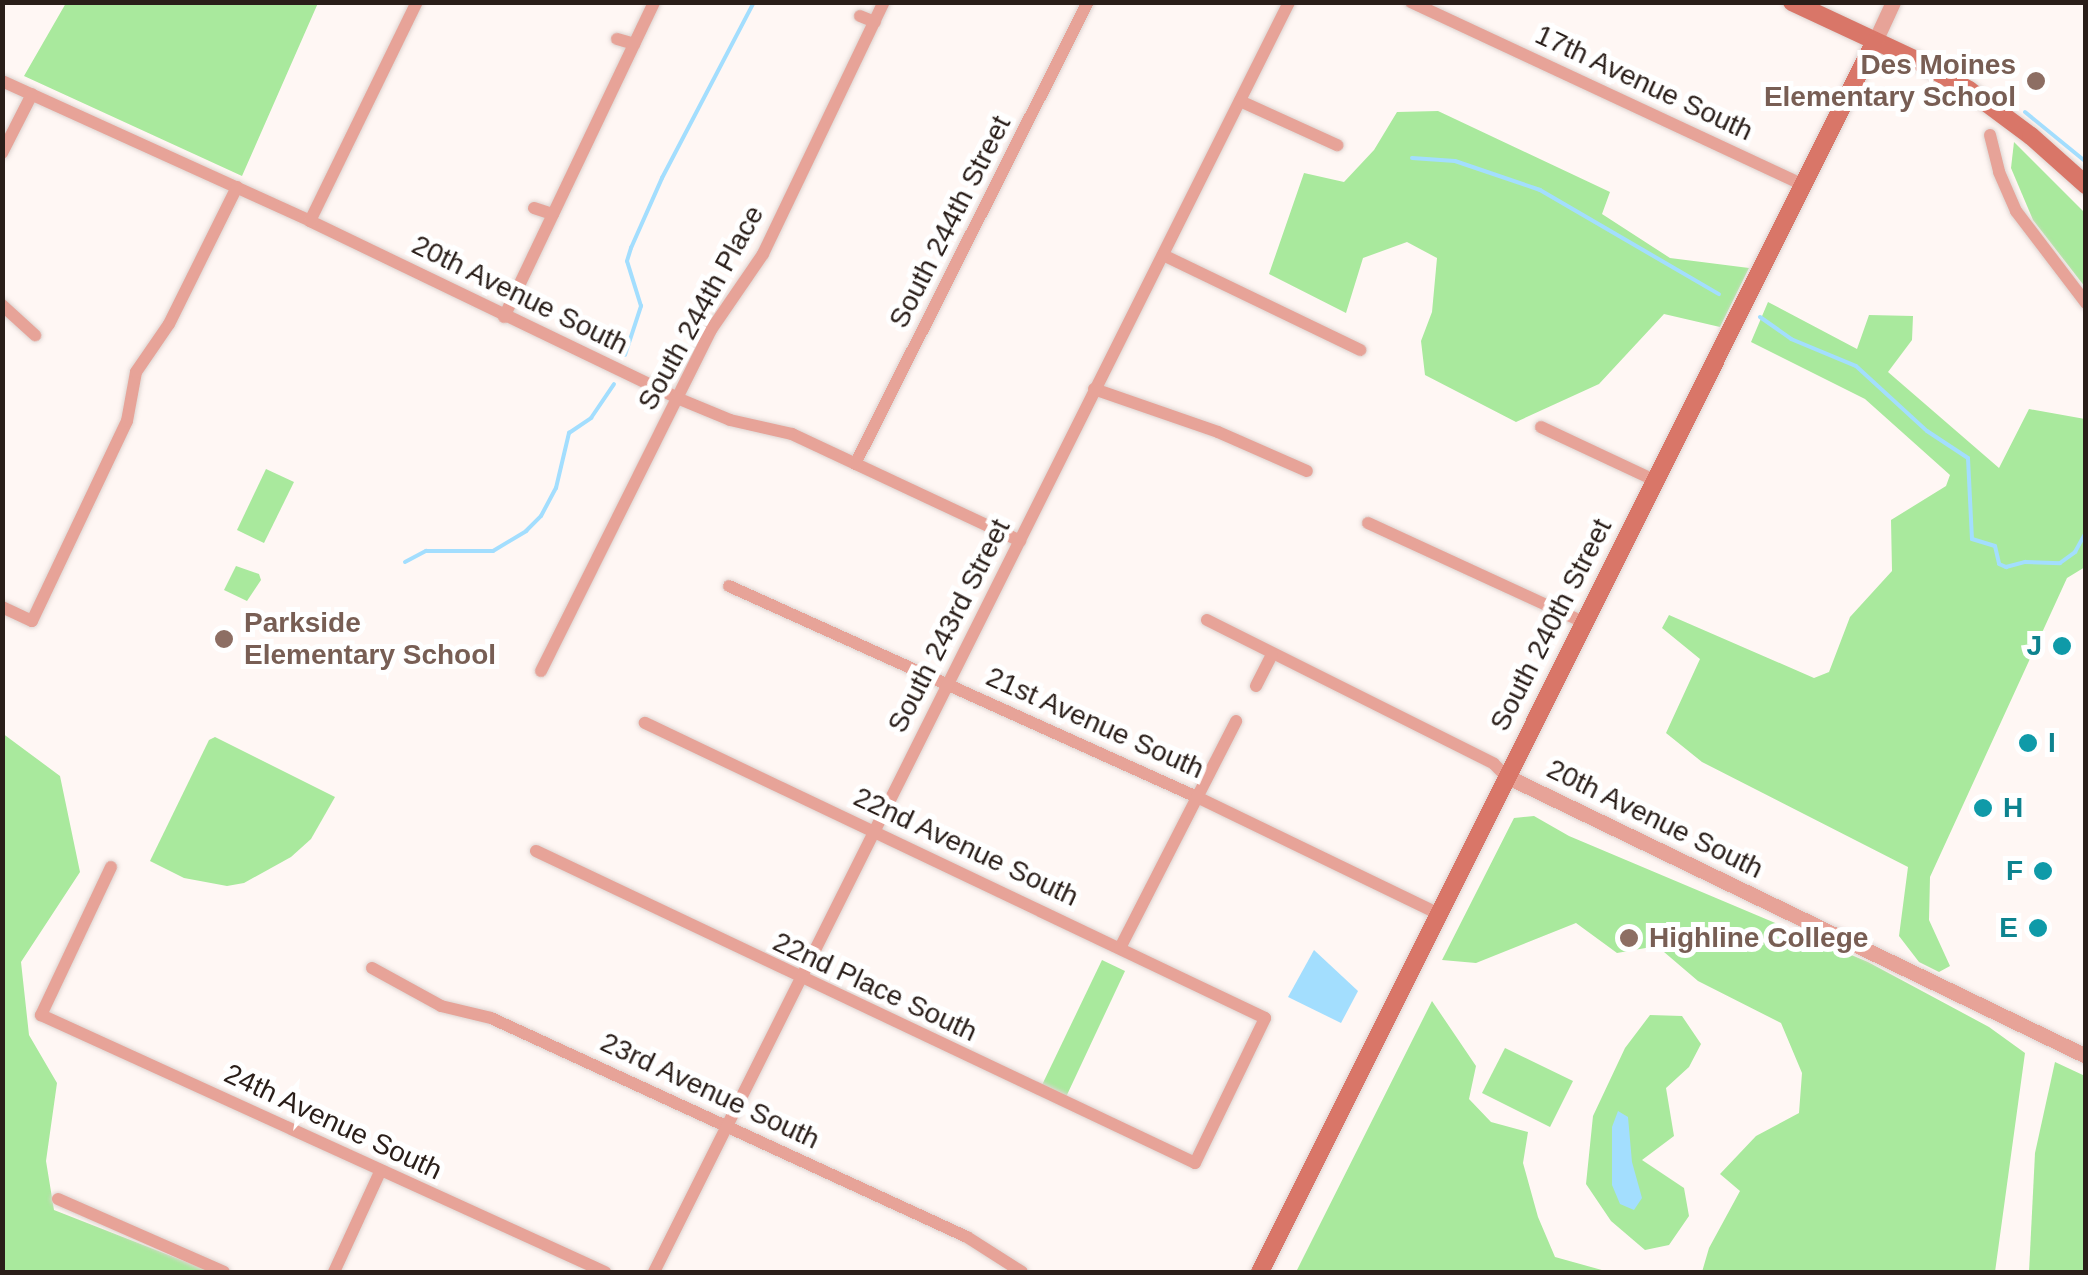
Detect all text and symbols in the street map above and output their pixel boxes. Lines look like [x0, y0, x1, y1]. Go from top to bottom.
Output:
street label: 17th Avenue South [1529, 18, 1759, 148]
place label: Des Moines Elementary School [1764, 48, 2016, 114]
marker: Des Moines Elementary School [2025, 70, 2047, 92]
street label: South 244th Street [882, 110, 1018, 334]
street label: South 244th Place [631, 200, 771, 416]
street label: 20th Avenue South [406, 228, 634, 362]
street label: South 240th Street [1483, 513, 1619, 737]
street label: South 243rd Street [881, 514, 1017, 738]
place label: Parkside Elementary School [244, 606, 496, 672]
marker: Parkside Elementary School [213, 628, 235, 650]
place label: J [2026, 629, 2042, 663]
marker: J [2051, 635, 2073, 657]
street label: 21st Avenue South [980, 660, 1210, 786]
place label: I [2048, 726, 2056, 760]
marker: I [2017, 732, 2039, 754]
street label: 20th Avenue South [1541, 752, 1769, 886]
street label: 22nd Avenue South [848, 780, 1084, 914]
place label: H [2003, 791, 2023, 825]
marker: H [1972, 797, 1994, 819]
place label: F [2006, 854, 2023, 888]
marker: F [2032, 860, 2054, 882]
place label: E [1999, 911, 2018, 945]
marker: E [2027, 917, 2049, 939]
place label: Highline College [1649, 921, 1868, 955]
street label: 22nd Place South [768, 925, 982, 1049]
marker: Highline College [1618, 927, 1640, 949]
street label: 23rd Avenue South [594, 1025, 826, 1157]
street label: 24th Avenue South [218, 1057, 448, 1187]

